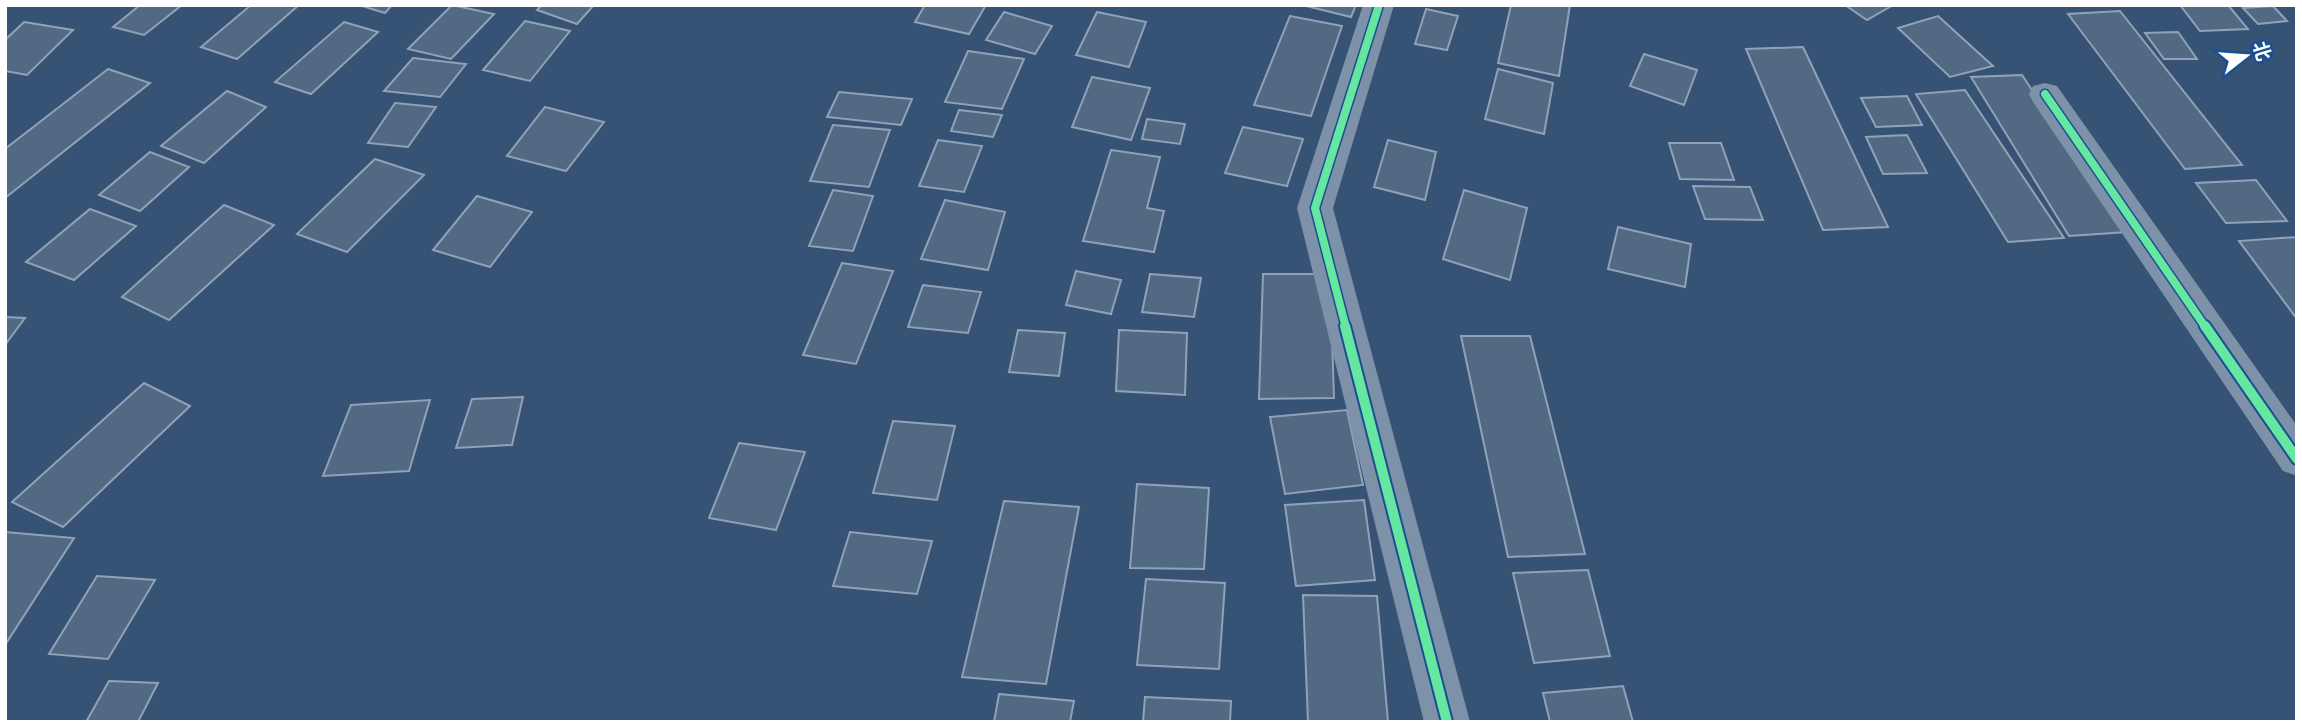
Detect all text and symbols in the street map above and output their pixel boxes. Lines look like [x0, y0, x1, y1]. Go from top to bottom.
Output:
north arrow [2211, 21, 2281, 91]
text: 北 [2245, 38, 2277, 65]

